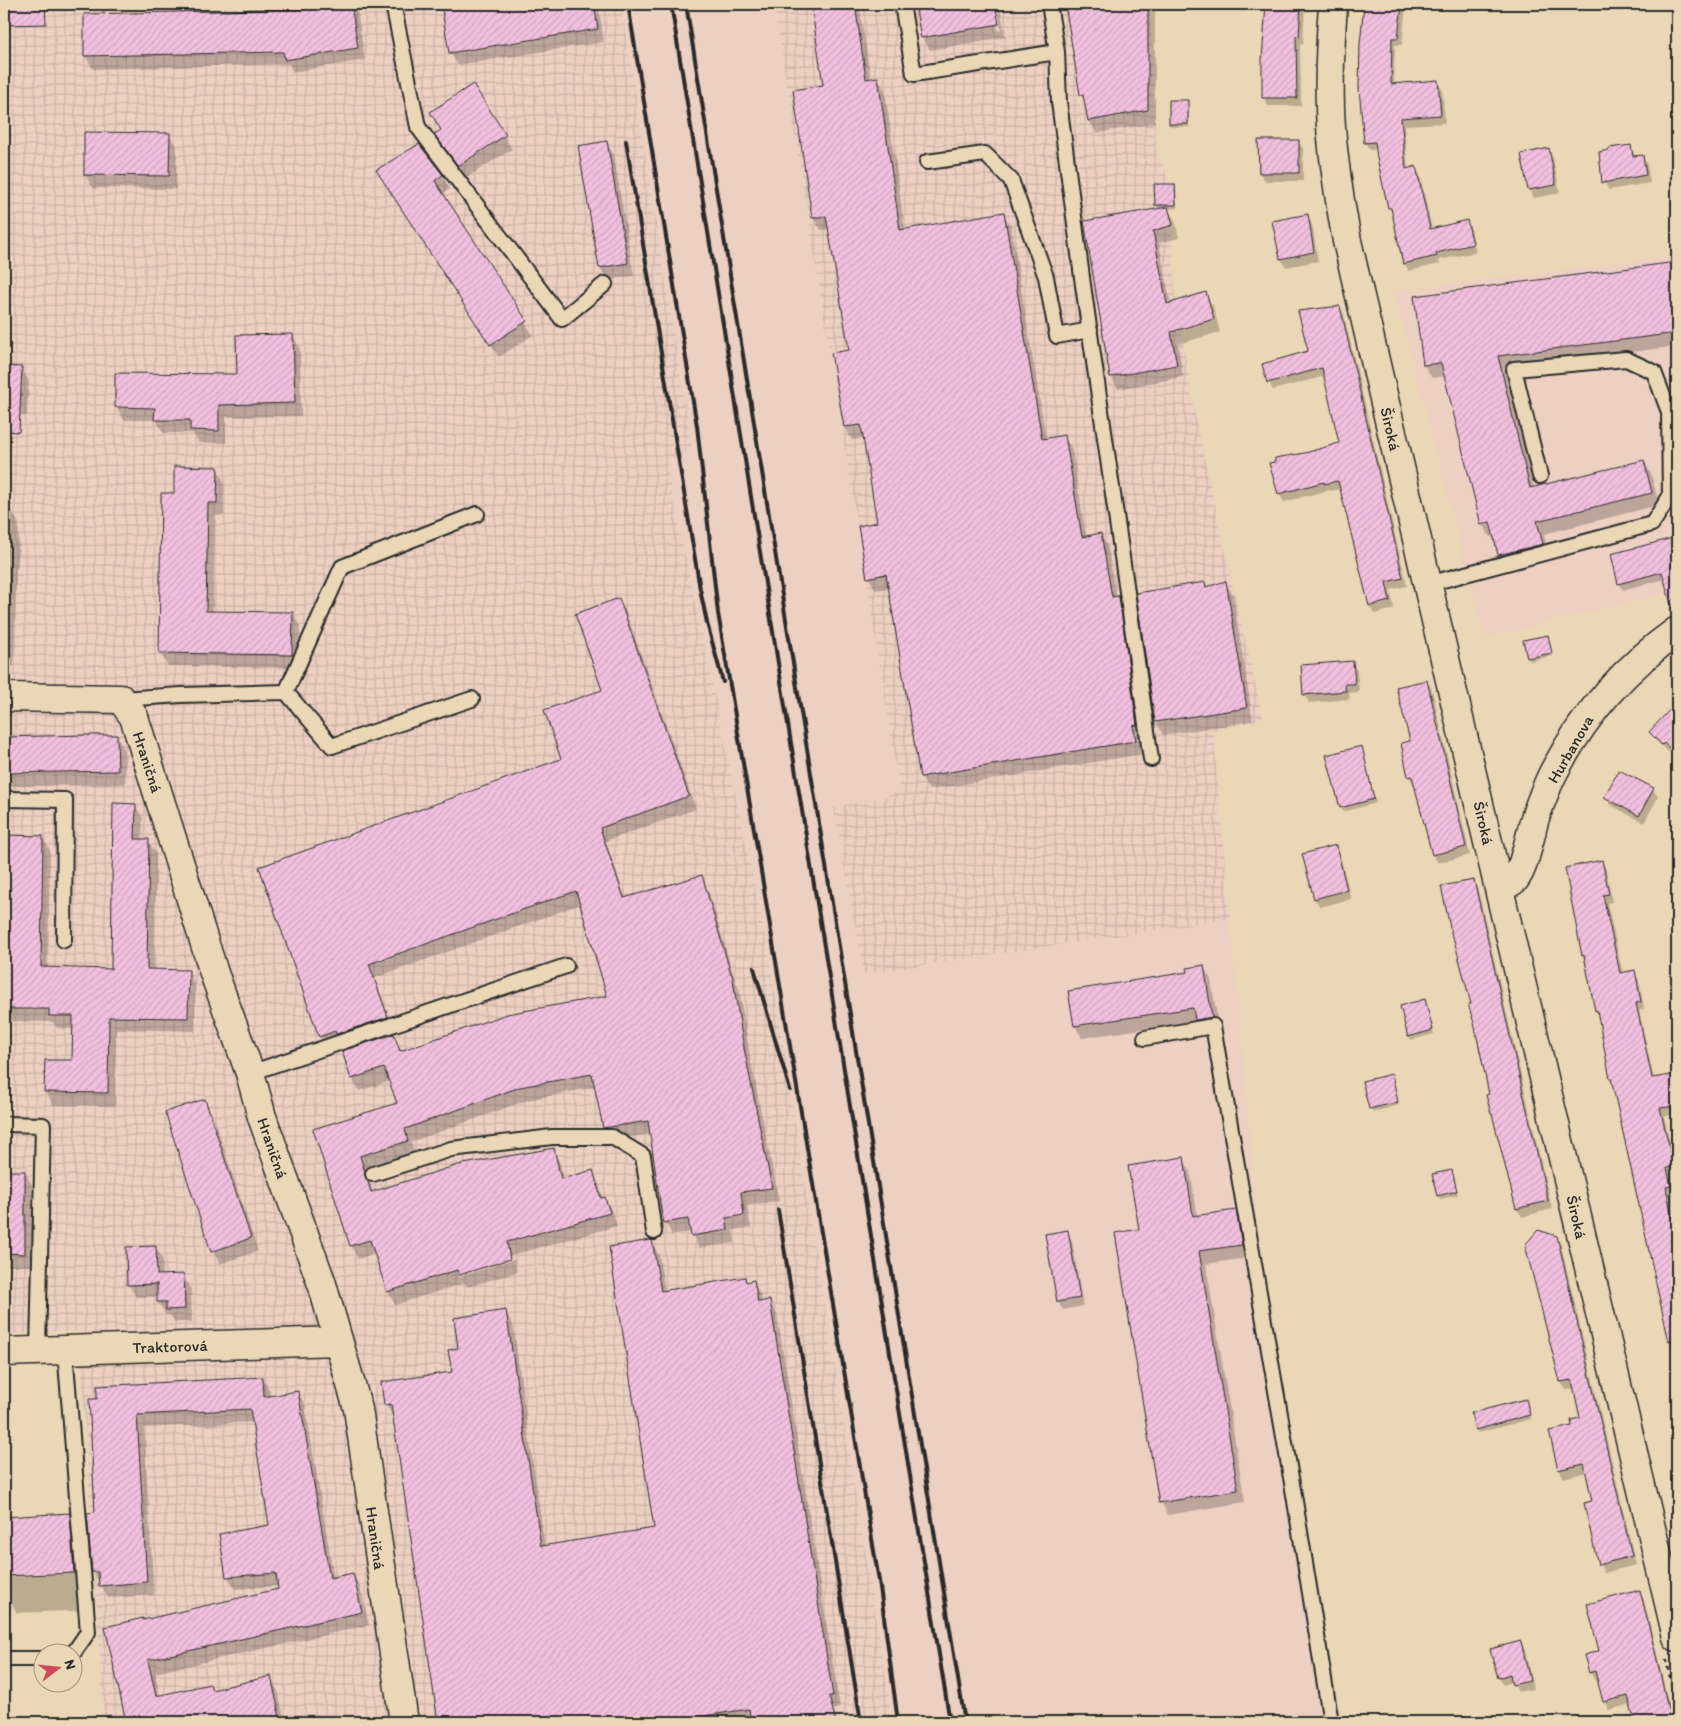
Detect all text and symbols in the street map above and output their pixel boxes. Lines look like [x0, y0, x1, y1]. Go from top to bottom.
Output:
street label: Široká [1376, 405, 1405, 453]
street label: Hurbanova [1543, 711, 1598, 787]
street label: Hraničná [129, 729, 167, 796]
street label: Široká [1469, 799, 1498, 847]
street label: Hraničná [253, 1115, 292, 1182]
street label: Široká [1562, 1193, 1591, 1241]
street label: Traktorová [132, 1336, 209, 1357]
street label: Hraničná [362, 1505, 389, 1571]
north arrow [32, 1644, 82, 1694]
text: N [61, 1658, 79, 1671]

